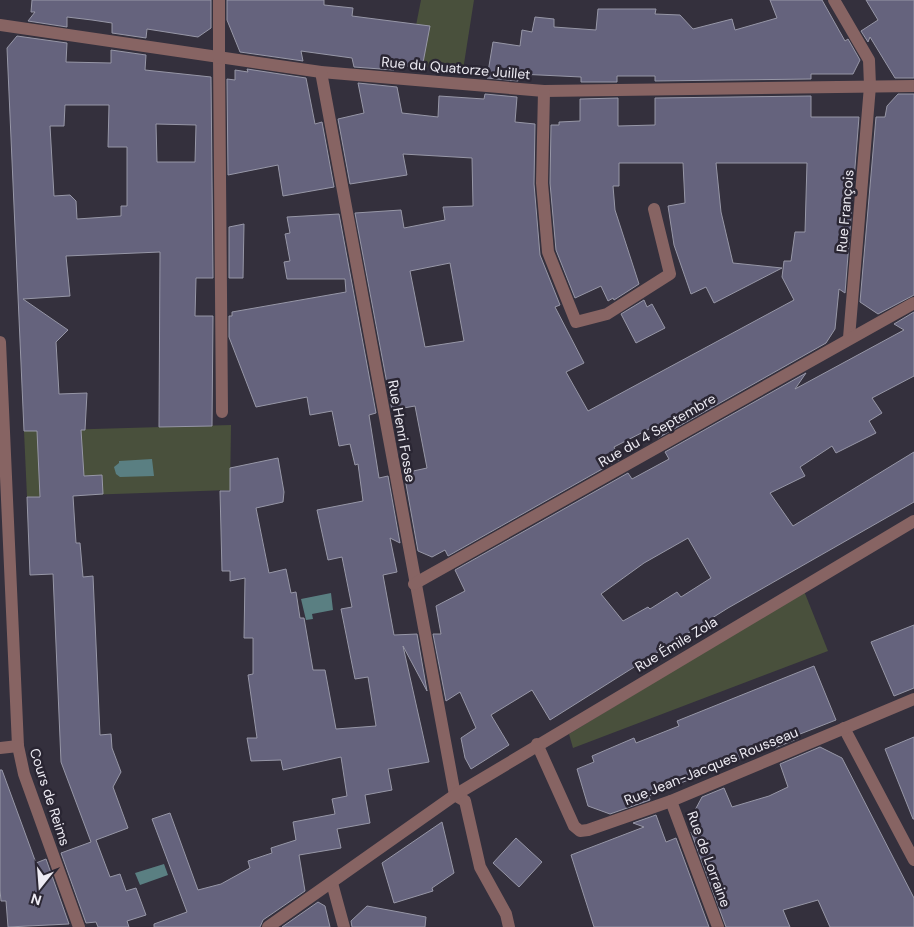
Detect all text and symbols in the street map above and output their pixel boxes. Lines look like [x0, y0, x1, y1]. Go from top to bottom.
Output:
street label: Rue du Quatorze Juillet [381, 53, 531, 83]
street label: Rue François [832, 169, 858, 253]
street label: Rue Henri Fosse [384, 379, 420, 483]
street label: Rue du 4 Septembre [595, 389, 719, 471]
street label: Rue Émile Zola [631, 612, 721, 676]
street label: Rue Jean-Jacques Rousseau [621, 723, 801, 809]
street label: Cours de Reims [26, 746, 74, 848]
street label: Rue de Lorraine [683, 808, 735, 910]
north arrow [15, 862, 65, 912]
text: N [29, 889, 44, 910]

